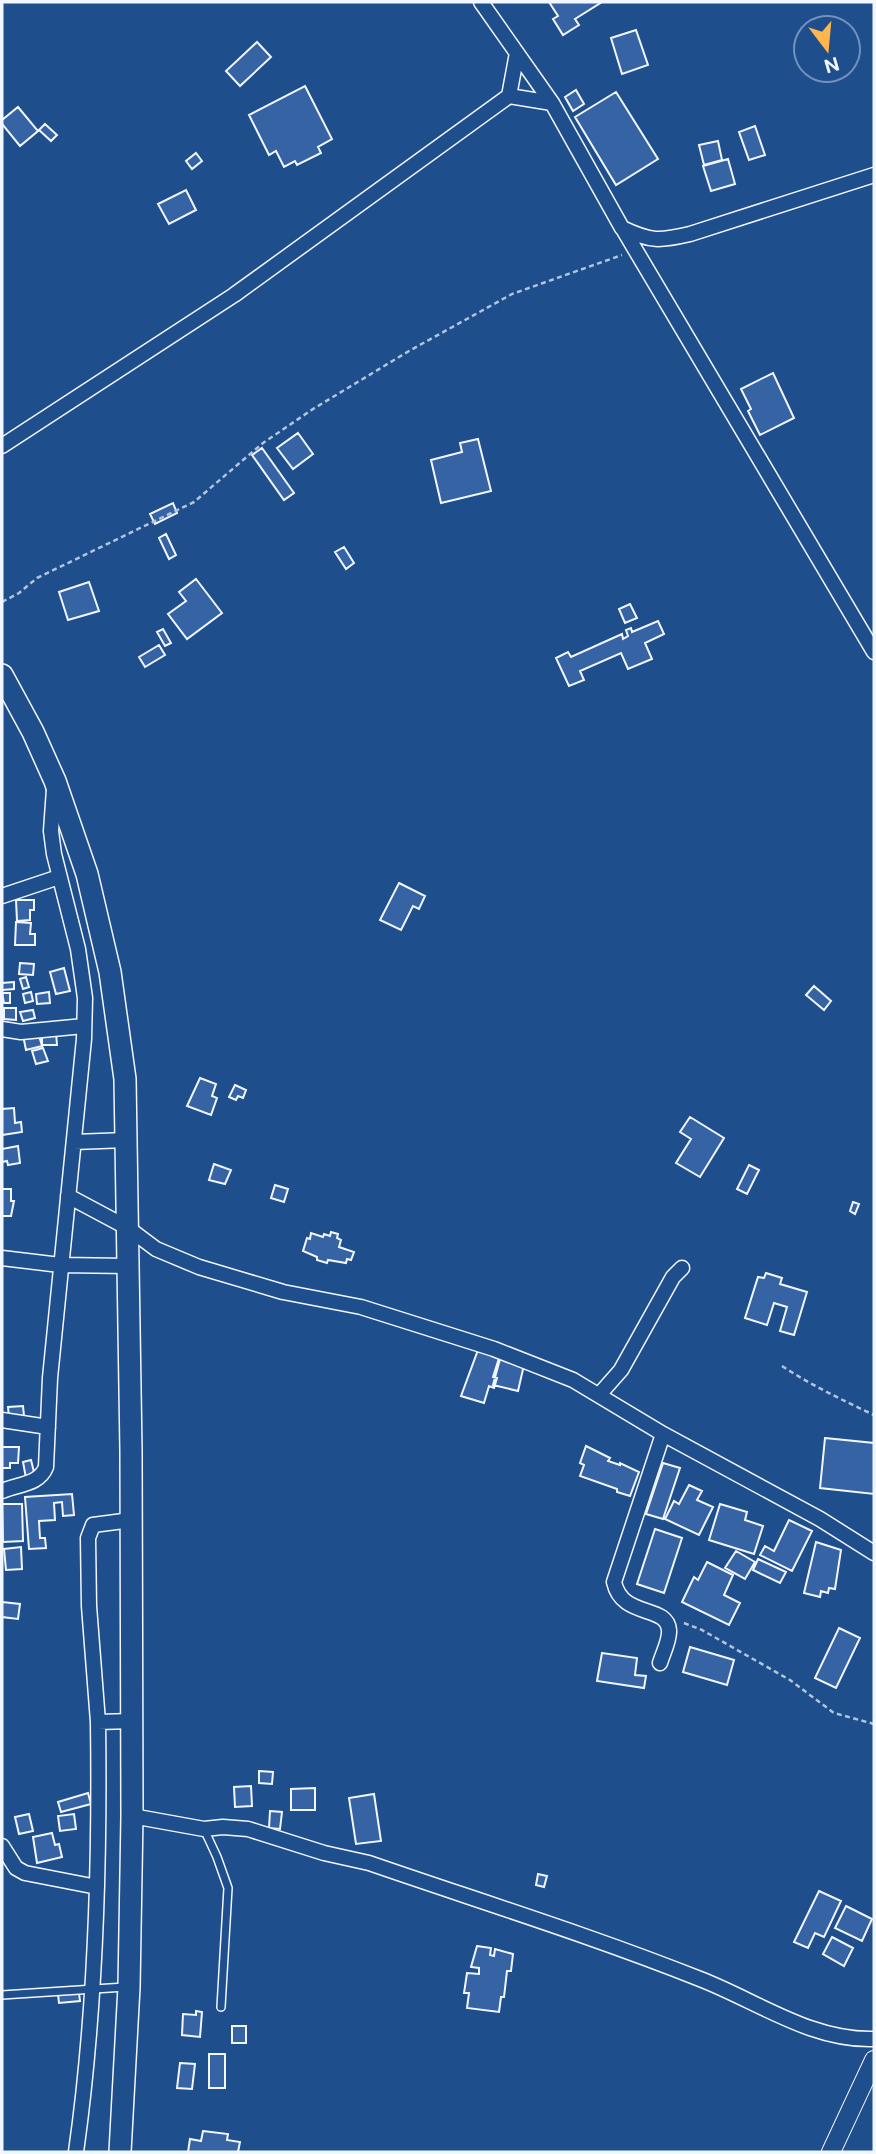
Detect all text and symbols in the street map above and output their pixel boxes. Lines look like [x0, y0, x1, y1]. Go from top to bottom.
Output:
north arrow [792, 14, 862, 84]
text: N [822, 53, 842, 78]

